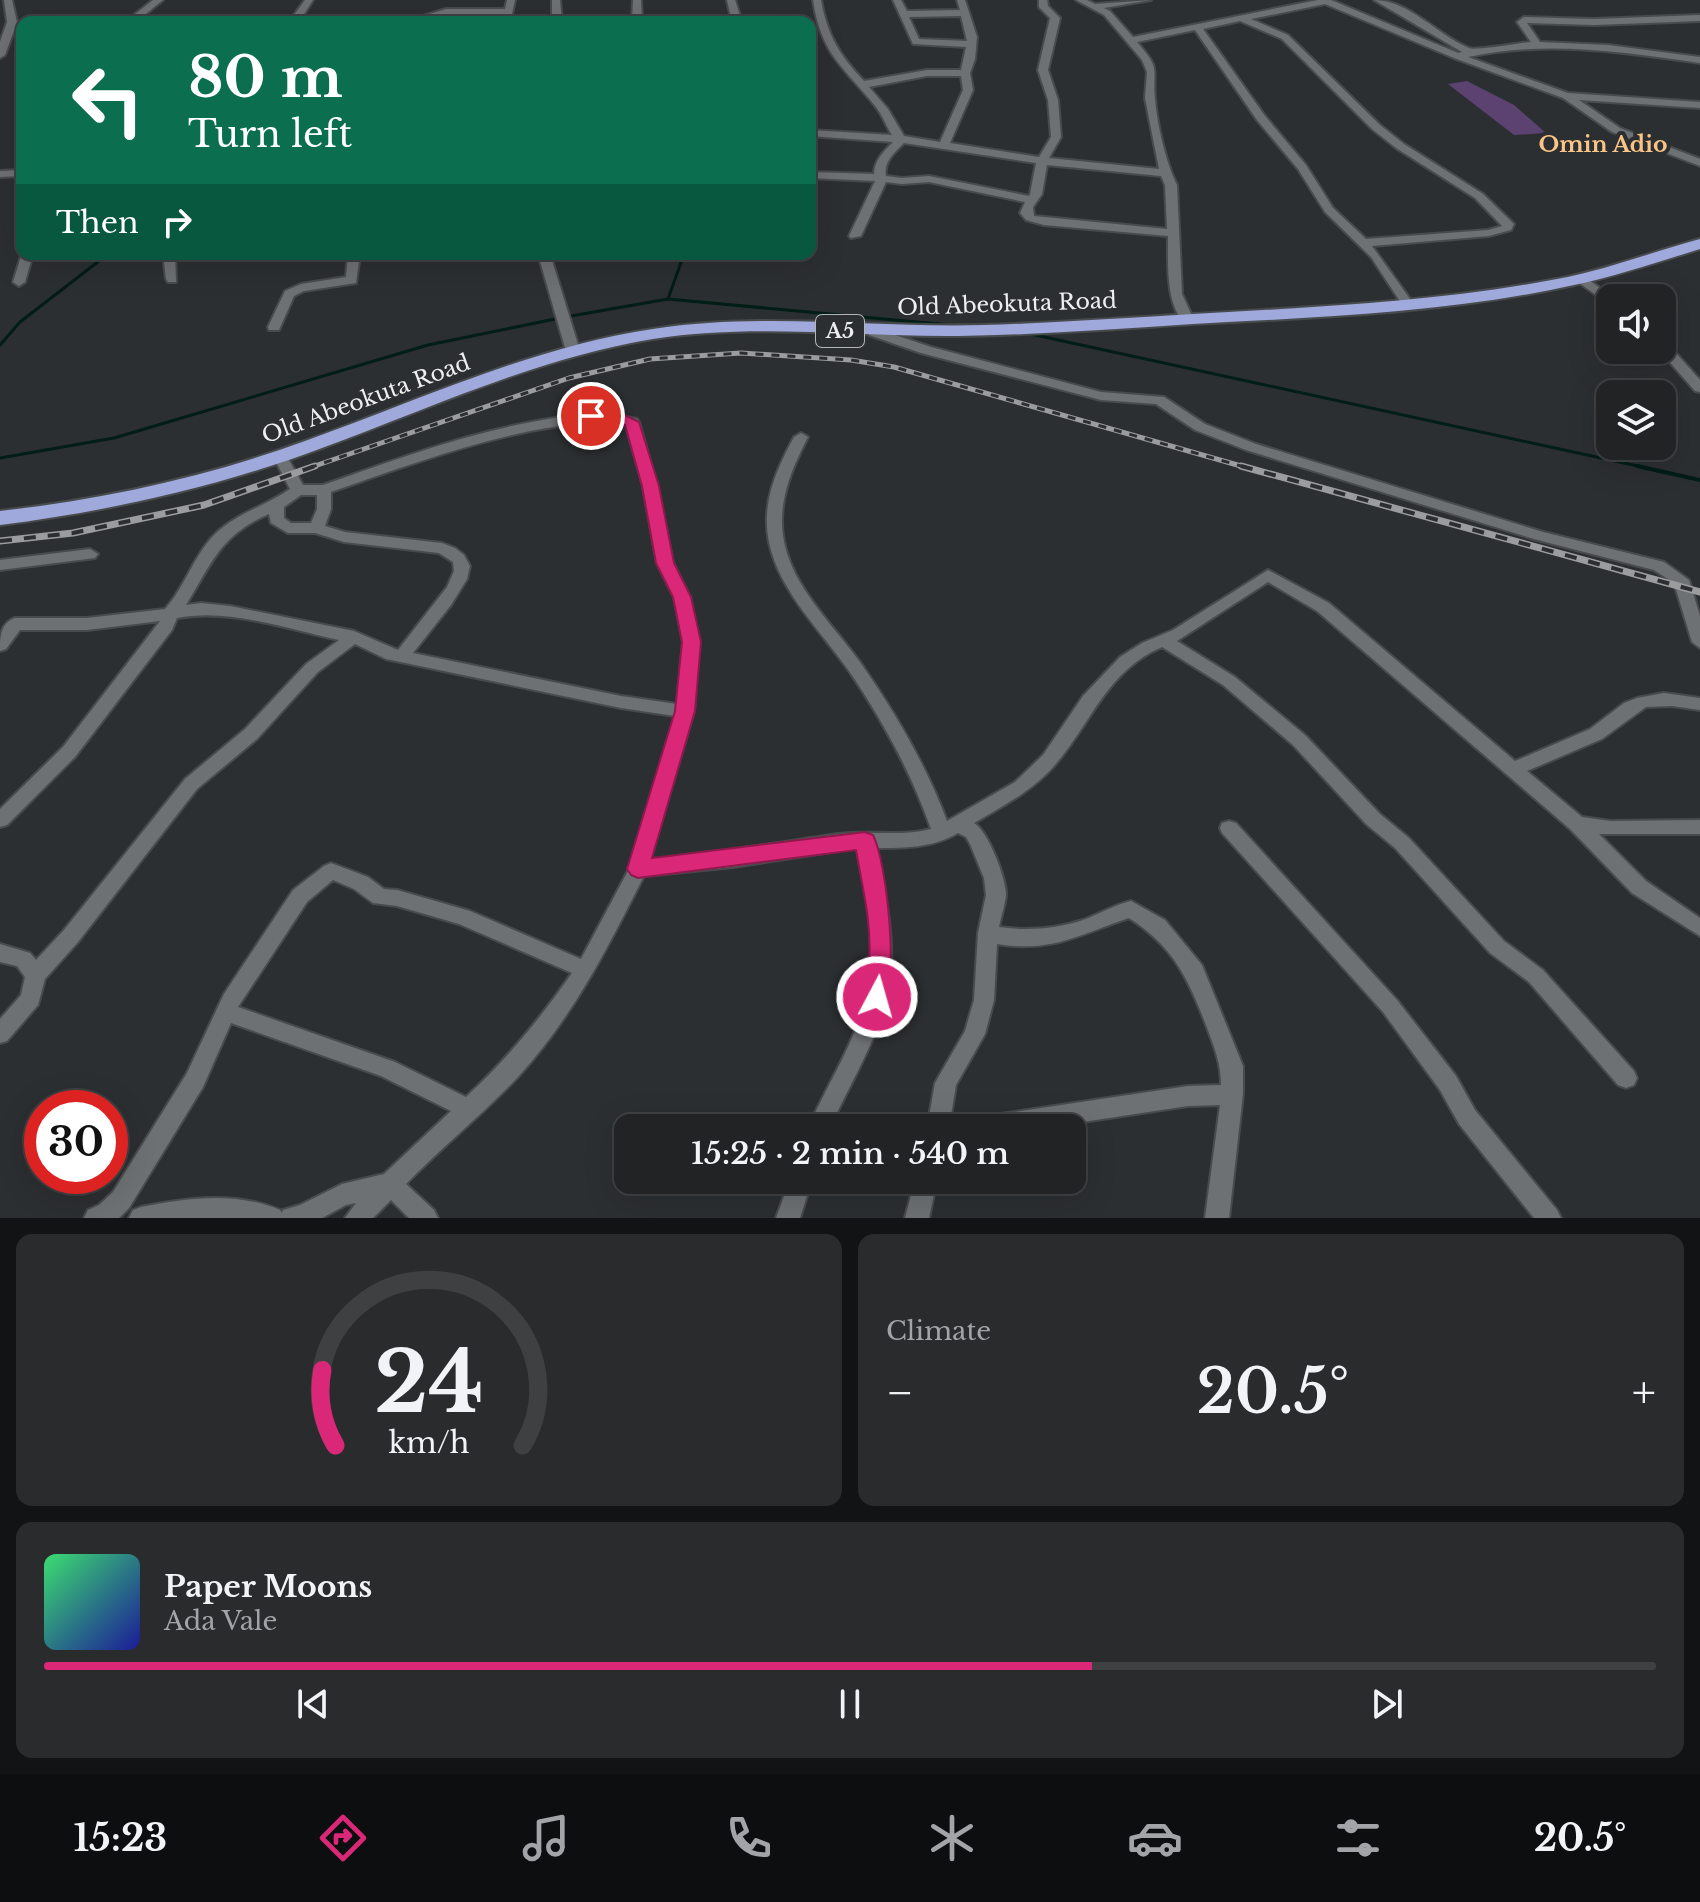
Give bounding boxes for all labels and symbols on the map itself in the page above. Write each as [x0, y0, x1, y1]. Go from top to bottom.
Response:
district label: Omin Adio [1538, 131, 1668, 158]
street label: Old Abeokuta Road [897, 287, 1117, 321]
road number: A5 [816, 315, 864, 347]
street label: Old Abeokuta Road [258, 349, 474, 449]
pin [557, 382, 625, 450]
position arrow [835, 955, 919, 1039]
speed limit sign: 30 [24, 1090, 128, 1194]

